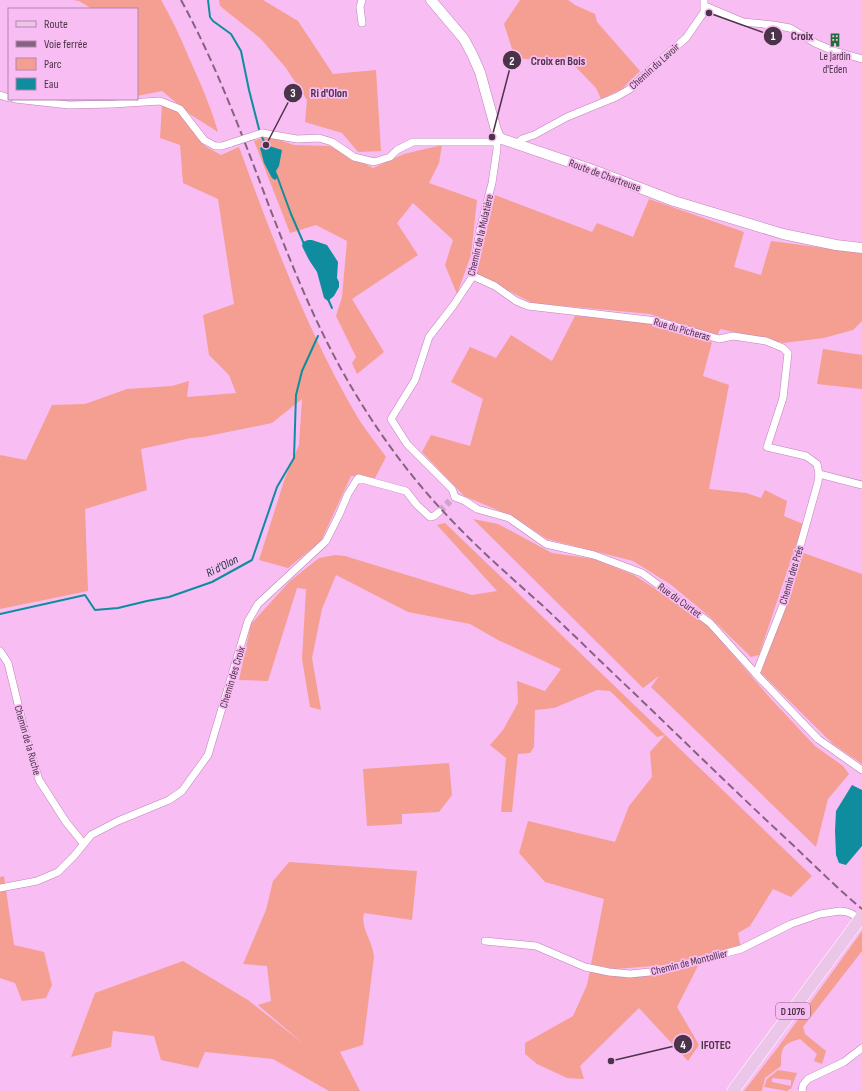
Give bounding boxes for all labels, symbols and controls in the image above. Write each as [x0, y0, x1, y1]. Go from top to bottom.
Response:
legend [8, 8, 138, 100]
text: Route [44, 17, 68, 32]
callout: Croix [763, 24, 821, 48]
text: 1 [771, 29, 776, 44]
text: Croix [791, 29, 813, 44]
building icon: Le Jardin d'Eden [827, 32, 843, 48]
text: Voie ferrée [44, 37, 88, 52]
street label: Chemin du Lavoir [627, 40, 682, 92]
callout: Croix en Bois [502, 48, 593, 72]
place label: Le Jardin d'Eden [820, 50, 851, 76]
text: 2 [509, 54, 515, 69]
text: Croix en Bois [531, 54, 586, 69]
text: Parc [44, 57, 62, 72]
text: Eau [44, 77, 58, 92]
callout: Ri d'Olon [283, 81, 355, 105]
text: 3 [290, 86, 296, 101]
text: Ri d'Olon [311, 86, 347, 101]
street label: Route de Chartreuse [567, 156, 643, 195]
street label: Chemin de la Mulatière [465, 193, 496, 277]
street label: Rue du Picheras [652, 315, 712, 344]
street label: Chemin des Prés [776, 544, 807, 606]
water label: Ri d'Olon [204, 552, 241, 581]
street label: Rue du Curtet [655, 580, 705, 621]
street label: Chemin des Croix [217, 645, 248, 710]
street label: Chemin de la Ruche [11, 704, 44, 777]
street label: Chemin de Montollier [649, 947, 729, 978]
road number: D 1076 [776, 1003, 810, 1019]
callout: IFOTEC [673, 1032, 739, 1056]
text: 4 [680, 1038, 686, 1053]
text: IFOTEC [701, 1038, 731, 1053]

